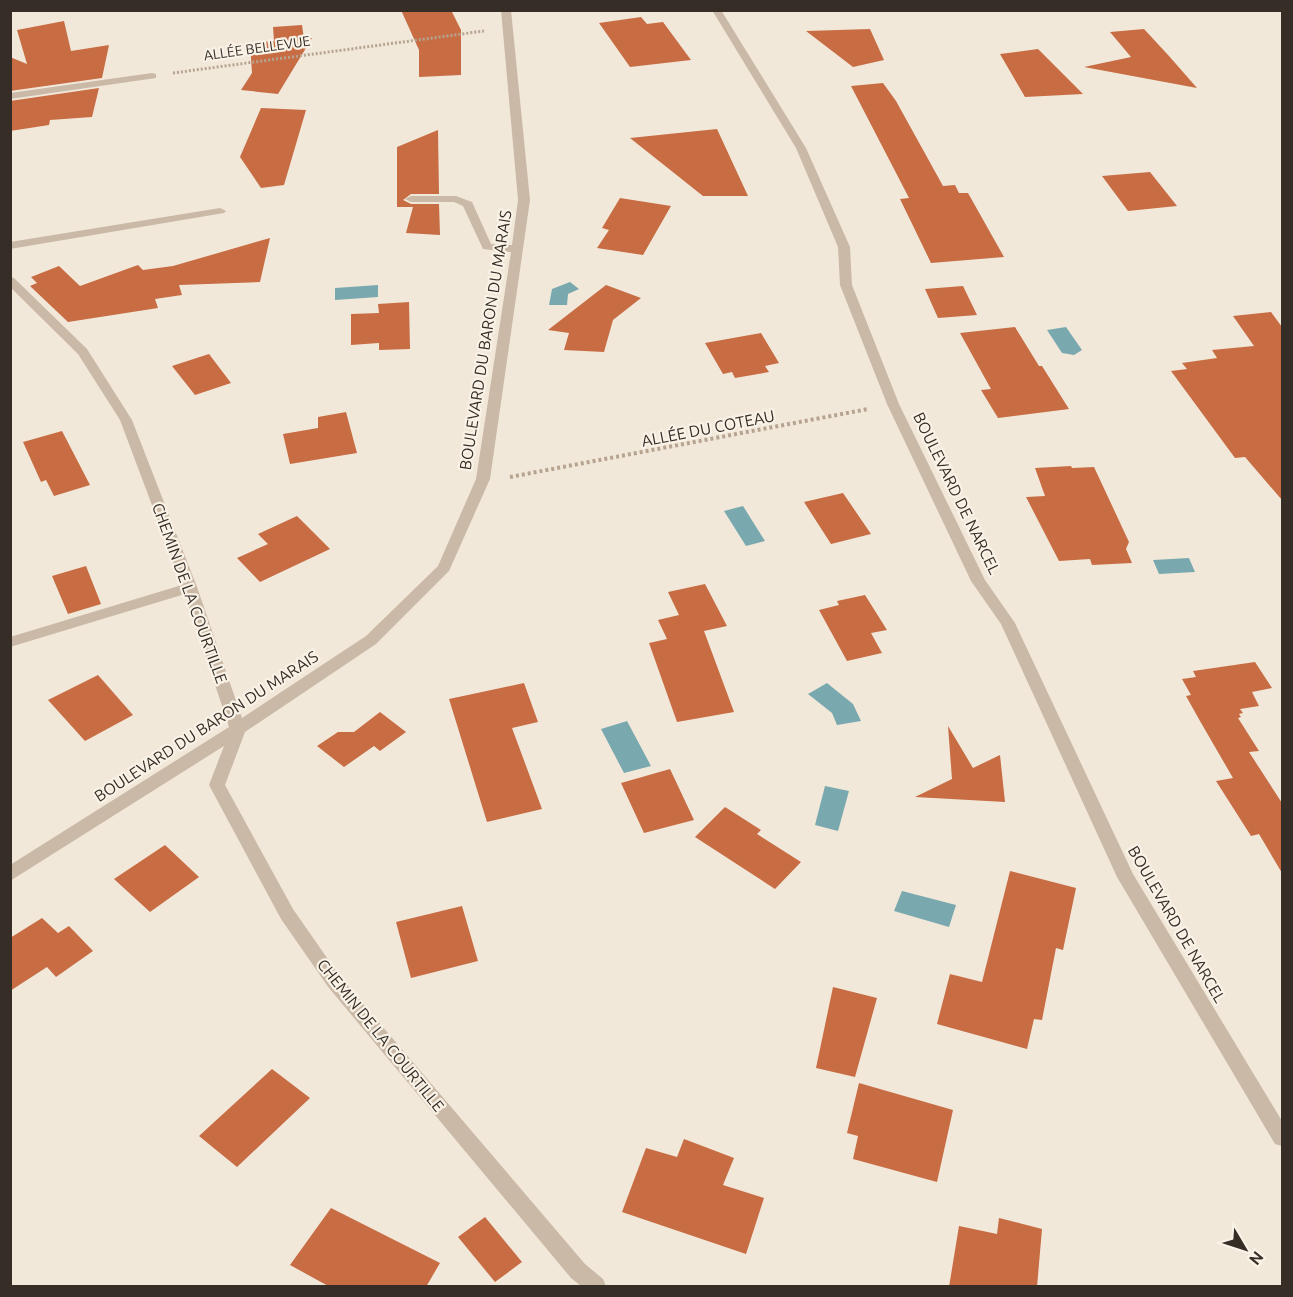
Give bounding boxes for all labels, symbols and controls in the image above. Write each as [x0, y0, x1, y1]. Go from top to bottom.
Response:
street label: ALLÉE BELLEVUE [203, 32, 311, 63]
street label: BOULEVARD DU BARON DU MARAIS [456, 209, 514, 471]
street label: ALLÉE DU COTEAU [639, 404, 776, 450]
street label: BOULEVARD DE NARCEL [910, 409, 1004, 577]
street label: CHEMIN DE LA COURTILLE [149, 500, 231, 686]
street label: BOULEVARD DU BARON DU MARAIS [91, 647, 321, 805]
street label: BOULEVARD DE NARCEL [1125, 842, 1229, 1006]
street label: CHEMIN DE LA COURTILLE [314, 955, 448, 1115]
north arrow [1215, 1219, 1275, 1279]
text: N [1246, 1248, 1267, 1269]

